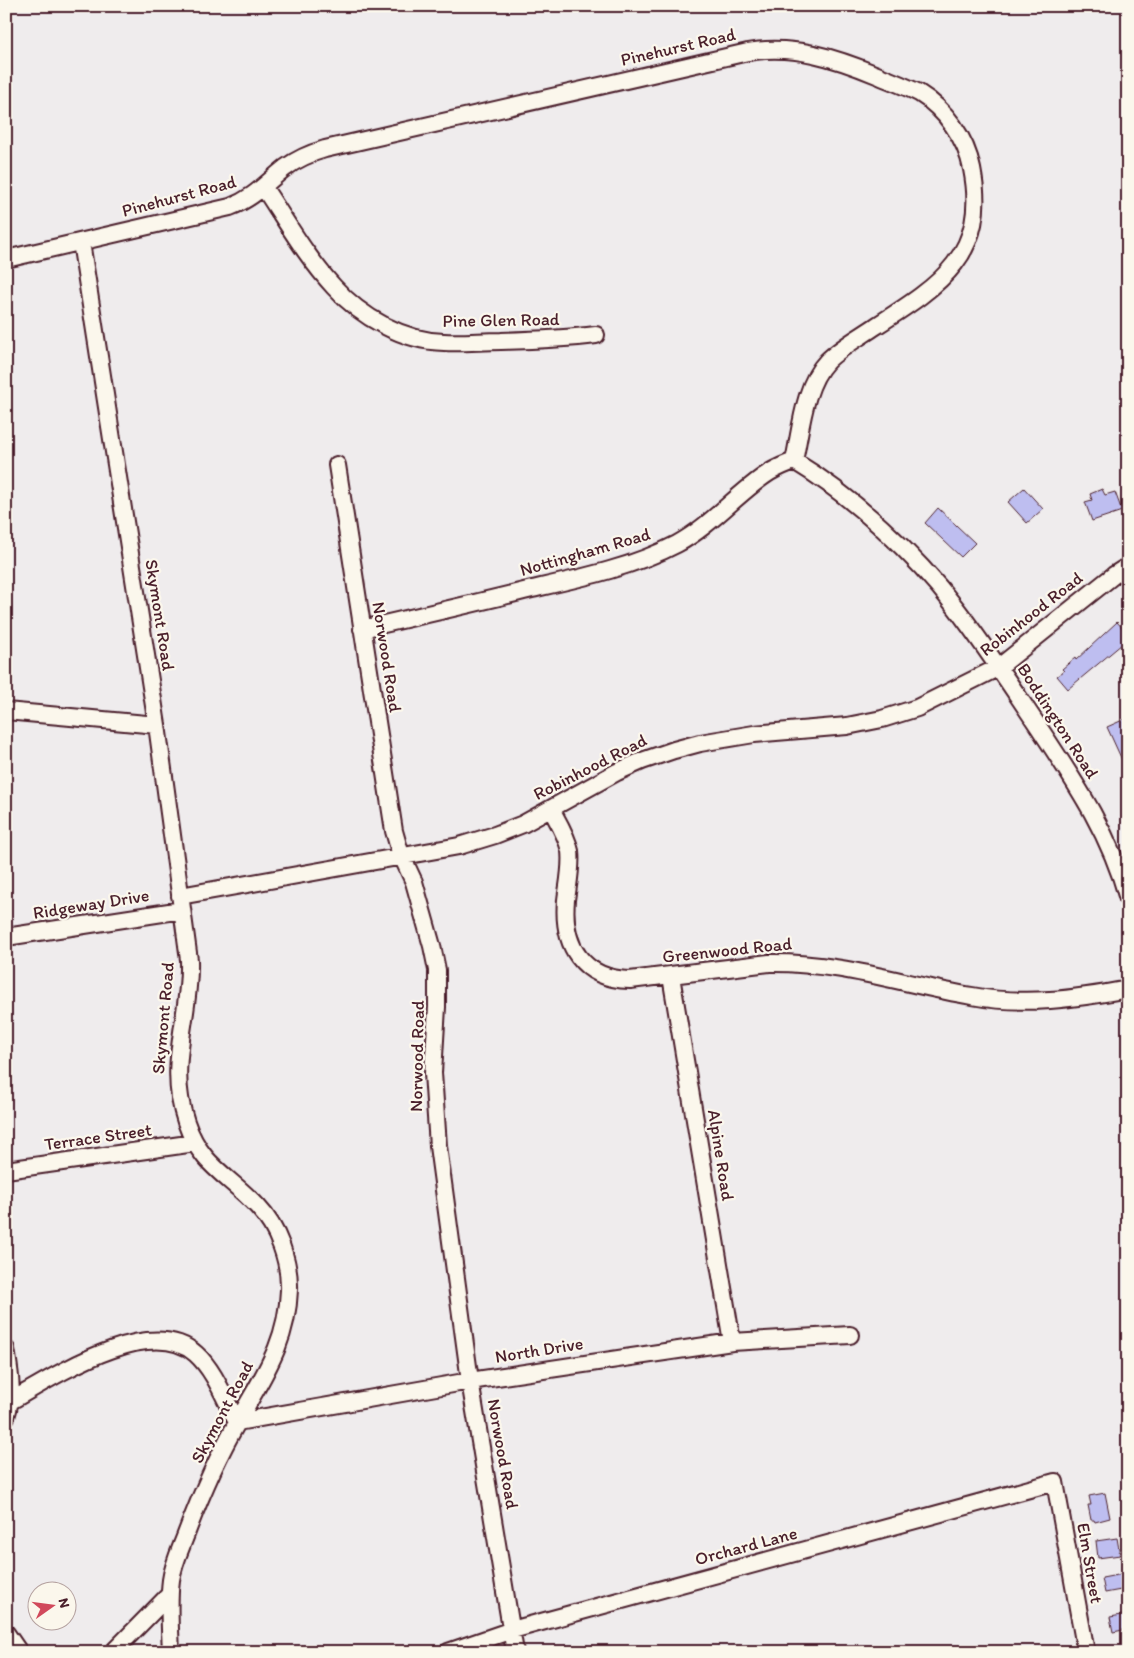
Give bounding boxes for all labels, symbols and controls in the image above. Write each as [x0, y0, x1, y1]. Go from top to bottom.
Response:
street label: Pinehurst Road [618, 23, 738, 71]
street label: Pinehurst Road [119, 170, 239, 222]
street label: Pine Glen Road [442, 308, 560, 332]
street label: Nottingham Road [517, 523, 653, 581]
street label: Skymont Road [140, 558, 180, 672]
street label: Robinhood Road [975, 567, 1087, 661]
street label: Norwood Road [367, 600, 407, 714]
street label: Boddington Road [1012, 659, 1104, 783]
street label: Robinhood Road [530, 729, 651, 805]
street label: Ridgeway Drive [31, 884, 151, 924]
street label: Greenwood Road [661, 932, 793, 968]
street label: Skymont Road [147, 961, 179, 1075]
street label: Norwood Road [405, 1000, 429, 1112]
street label: Alpine Road [703, 1108, 739, 1202]
street label: Terrace Street [43, 1119, 153, 1155]
street label: North Drive [493, 1332, 585, 1368]
street label: Skymont Road [186, 1357, 258, 1467]
street label: Norwood Road [482, 1397, 524, 1511]
street label: Elm Street [1072, 1521, 1108, 1605]
street label: Orchard Lane [692, 1522, 800, 1570]
north arrow [28, 1580, 78, 1630]
text: N [55, 1596, 74, 1610]

